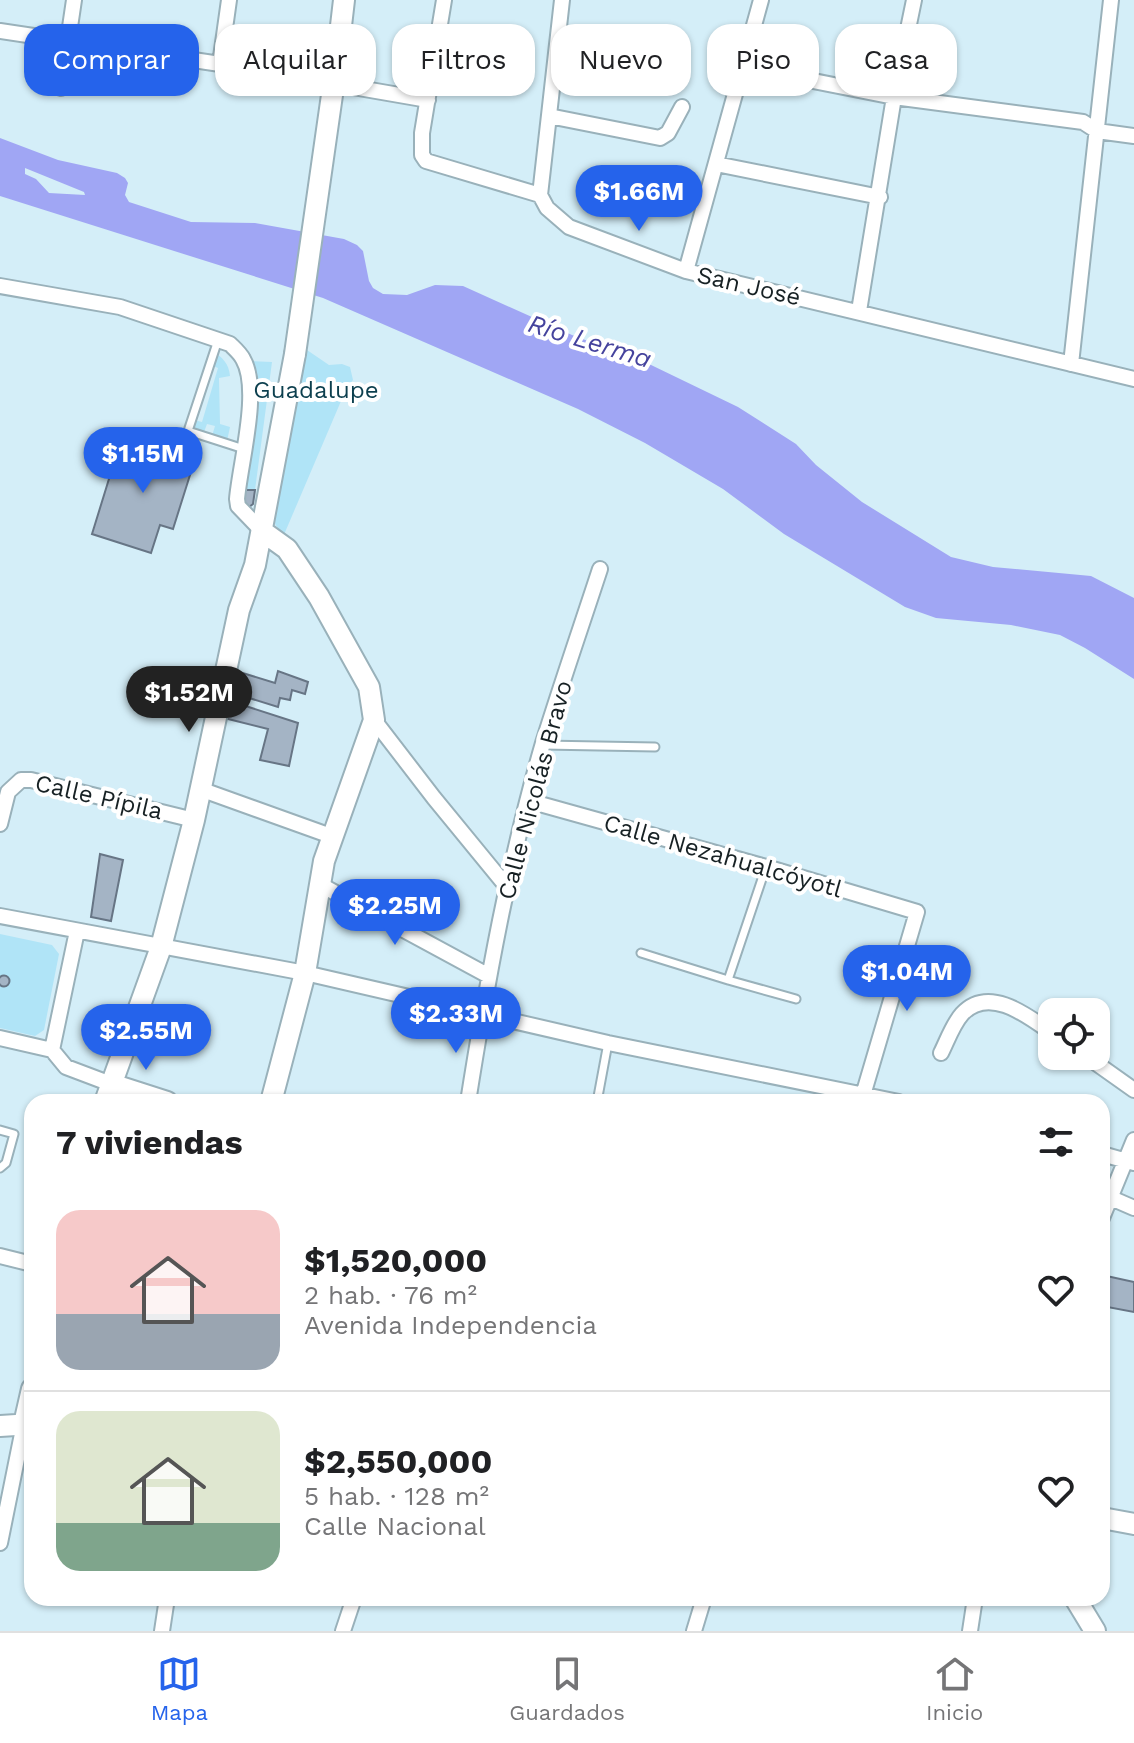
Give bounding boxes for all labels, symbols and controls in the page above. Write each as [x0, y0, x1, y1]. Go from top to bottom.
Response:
chip: Comprar [24, 24, 199, 96]
chip: Alquilar [215, 24, 376, 96]
chip: Filtros [392, 24, 535, 96]
chip: Nuevo [551, 24, 691, 96]
chip: Piso [707, 24, 819, 96]
chip: Casa [835, 24, 957, 96]
pin: $1.66M [574, 165, 704, 233]
text: $1.66M [594, 176, 684, 206]
street label: San José [694, 260, 804, 312]
water label: Río Lerma [525, 308, 655, 374]
park label: Guadalupe [253, 376, 379, 404]
pin: $1.15M [78, 427, 208, 495]
text: $1.15M [102, 438, 184, 468]
pin: $1.52M [124, 666, 254, 734]
text: $1.52M [144, 677, 234, 707]
street label: Calle Nicolás Bravo [492, 677, 578, 903]
street label: Calle Pípila [32, 769, 166, 825]
street label: Calle Nezahualcóyotl [601, 809, 846, 904]
pin: $2.25M [330, 879, 460, 947]
text: $2.25M [348, 890, 442, 920]
pin: $1.04M [842, 945, 972, 1013]
text: $1.04M [861, 956, 953, 986]
pin: $2.33M [391, 987, 521, 1055]
text: $2.33M [409, 998, 503, 1028]
map controls [1038, 998, 1110, 1070]
button: locate [1038, 998, 1110, 1070]
pin: $2.55M [81, 1004, 211, 1072]
text: $2.55M [99, 1015, 193, 1045]
icon: filters [1034, 1120, 1078, 1164]
text: 7 viviendas [56, 1122, 243, 1162]
text: $1,520,000 [304, 1240, 487, 1280]
icon: home [120, 1242, 216, 1338]
icon: heart [1034, 1268, 1078, 1312]
text: 2 hab. · 76 m² [304, 1280, 477, 1310]
text: Avenida Independencia [304, 1310, 597, 1340]
text: $2,550,000 [304, 1441, 492, 1481]
icon: home [120, 1443, 216, 1539]
icon: heart [1034, 1469, 1078, 1513]
text: 5 hab. · 128 m² [304, 1481, 489, 1511]
text: Calle Nacional [304, 1511, 486, 1541]
tab: Mapa [151, 1652, 208, 1725]
tab: Guardados [509, 1652, 625, 1725]
tab: Inicio [926, 1652, 983, 1725]

